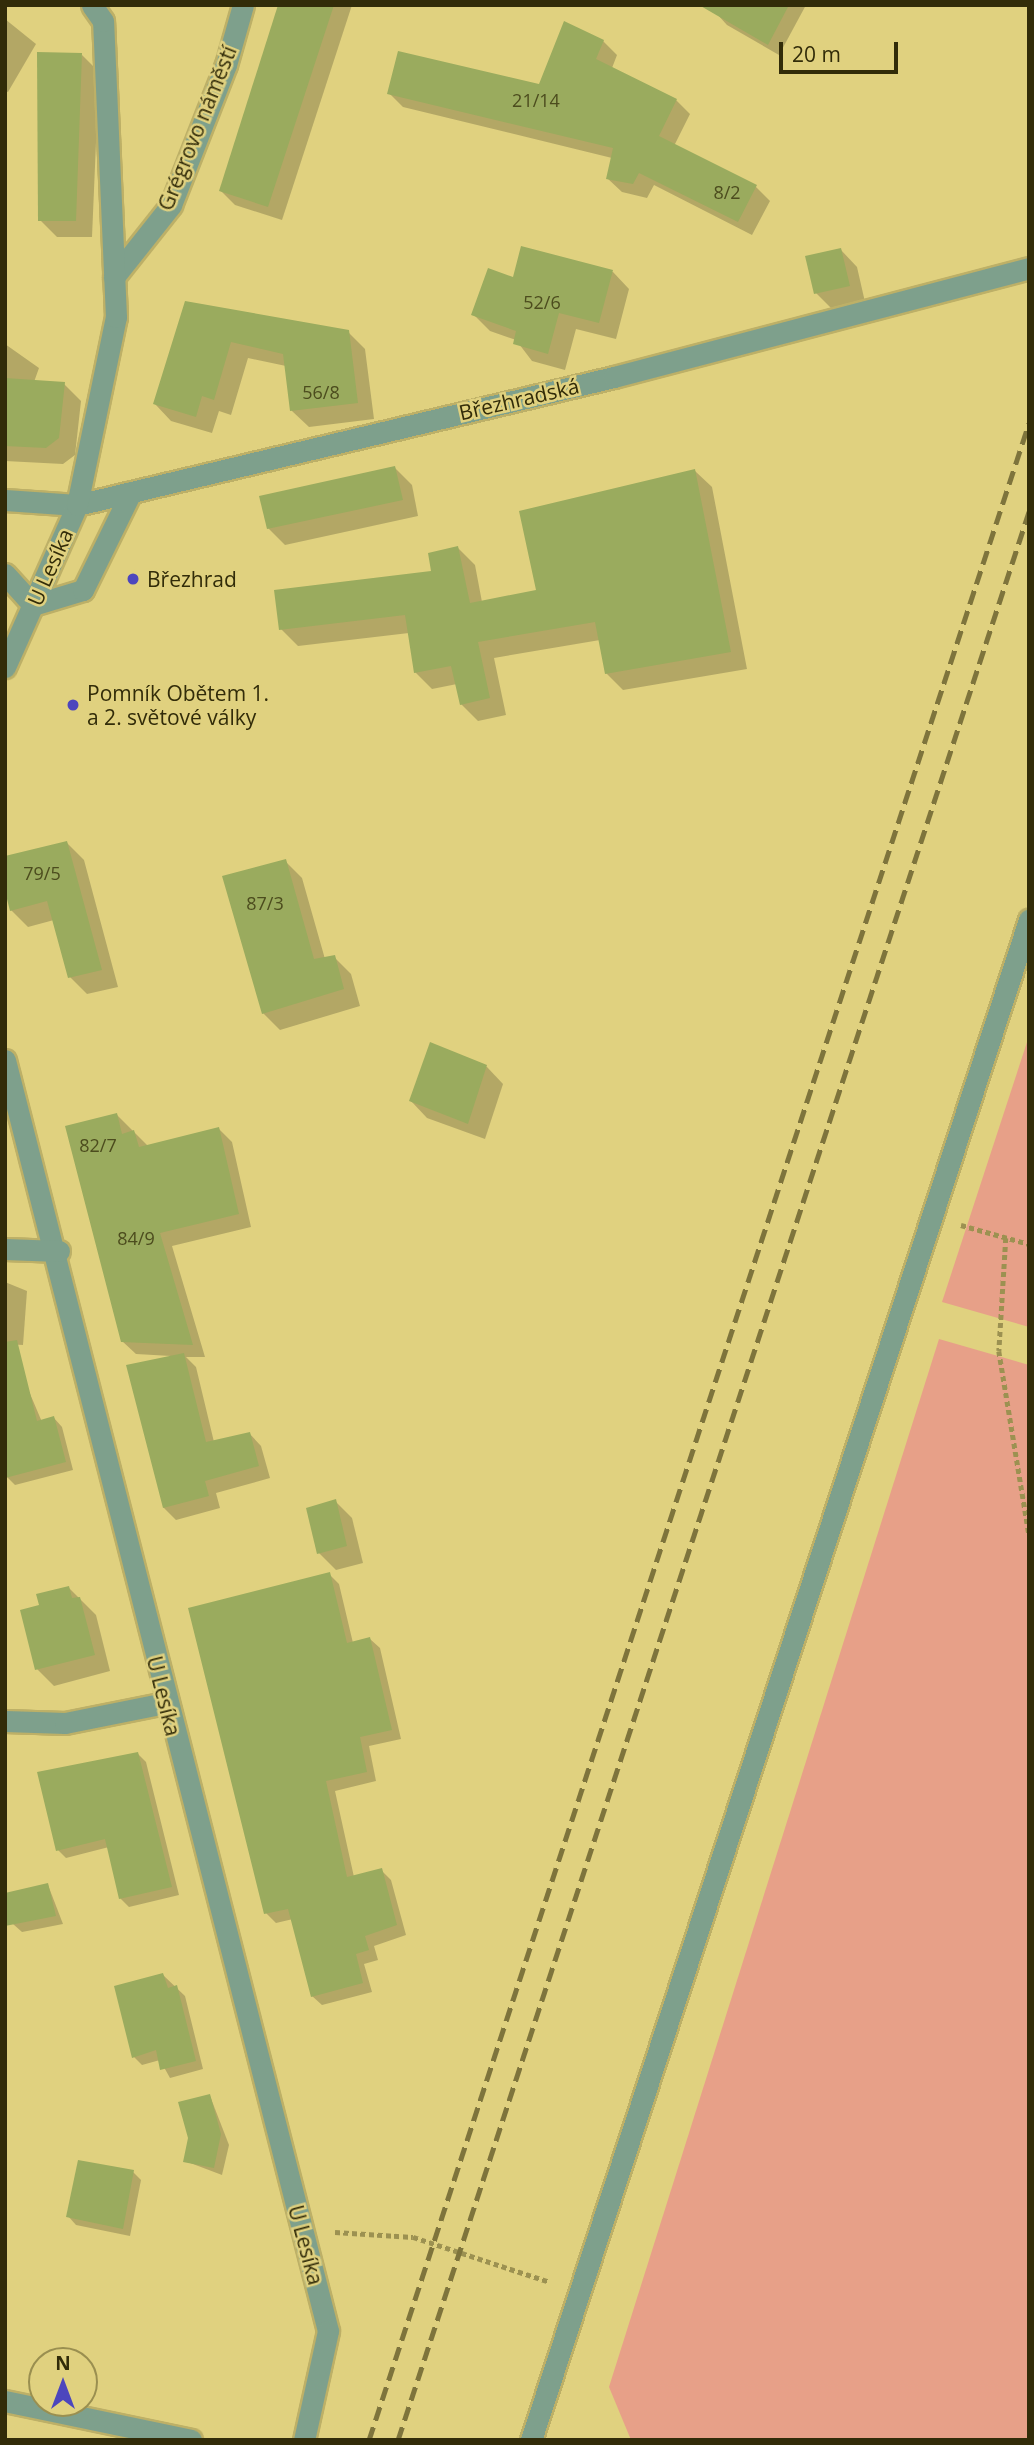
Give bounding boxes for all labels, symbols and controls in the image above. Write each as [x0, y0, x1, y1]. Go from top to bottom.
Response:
scale bar [782, 28, 901, 72]
text: 20 m [792, 40, 841, 68]
street label: Grégrovo náměstí [152, 42, 242, 214]
house number: 21/14 [512, 89, 560, 111]
house number: 8/2 [713, 181, 741, 203]
house number: 52/6 [523, 291, 561, 313]
street label: Březhradská [456, 373, 582, 425]
house number: 56/8 [302, 381, 340, 403]
street label: U Lesíka [22, 525, 78, 609]
place label: Březhrad [147, 566, 237, 592]
marker: Březhrad [125, 571, 141, 587]
place label: Pomník Obětem 1. a 2. světové války [87, 680, 269, 730]
marker: Pomník Obětem 1. a 2. světové války [65, 697, 81, 713]
house number: 79/5 [23, 862, 61, 884]
house number: 87/3 [246, 892, 284, 914]
house number: 82/7 [79, 1134, 117, 1156]
house number: 84/9 [117, 1227, 155, 1249]
street label: U Lesíka [142, 1653, 186, 1739]
street label: U Lesíka [283, 2202, 329, 2288]
north arrow [28, 2347, 98, 2417]
text: N [55, 2350, 71, 2376]

